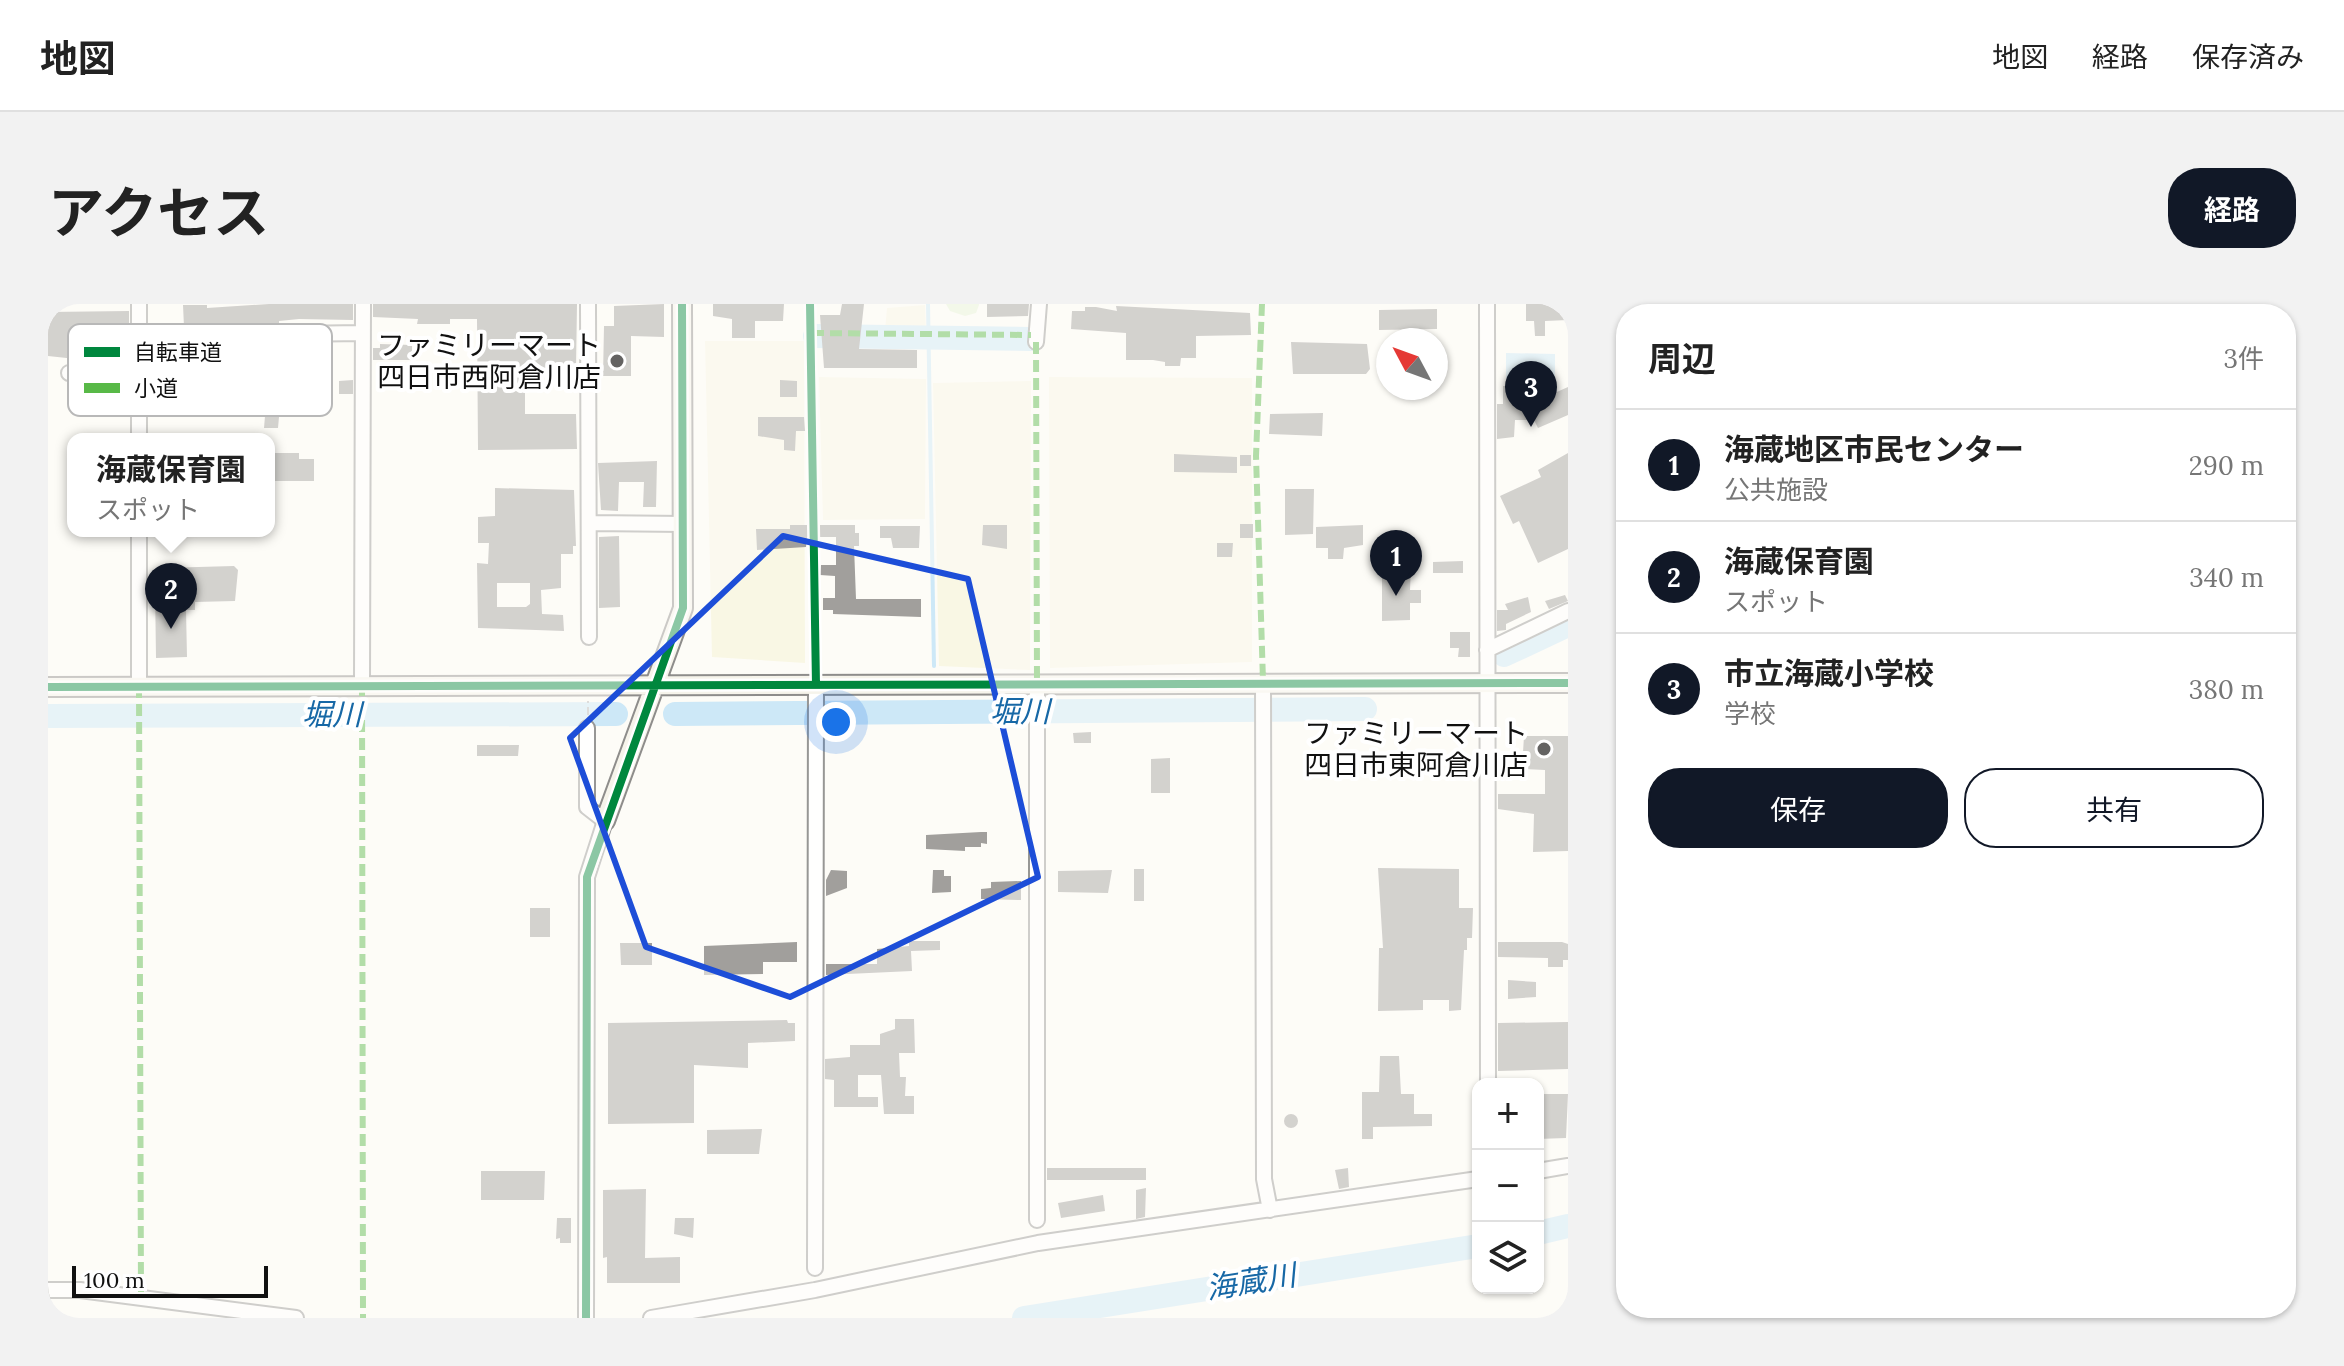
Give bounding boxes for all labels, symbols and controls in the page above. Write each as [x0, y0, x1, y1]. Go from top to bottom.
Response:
text: 地図 [40, 34, 116, 82]
text: 地図 [1992, 39, 2048, 75]
text: 経路 [2092, 39, 2148, 75]
text: 保存済み [2192, 39, 2304, 75]
button: 経路 [2168, 168, 2296, 248]
text: アクセス [48, 177, 269, 248]
legend [68, 324, 332, 416]
place label: ファミリーマート 四日市西阿倉川店 [377, 327, 601, 395]
north arrow [1376, 328, 1448, 400]
text: 周辺 [1648, 337, 1716, 380]
text: 自転車道 [134, 338, 222, 366]
text: 3件 [2224, 342, 2264, 375]
marker: ファミリーマート 四日市西阿倉川店 [608, 352, 626, 370]
pin: 3 [1505, 361, 1557, 427]
text: 小道 [134, 374, 178, 402]
text: 海蔵地区市民センター [1724, 430, 2024, 468]
popup [67, 433, 275, 537]
text: 1 [1669, 449, 1679, 482]
text: 290 m [2189, 449, 2264, 482]
text: 海蔵保育園 [96, 450, 246, 488]
text: 公共施設 [1724, 473, 1828, 506]
text: スポット [96, 493, 200, 526]
pin: 1 [1370, 530, 1422, 596]
text: 海蔵保育園 [1724, 542, 1874, 580]
text: 2 [1667, 561, 1681, 594]
text: 340 m [2189, 561, 2264, 594]
pin: 2 [145, 563, 197, 629]
text: スポット [1724, 585, 1828, 618]
text: 市立海蔵小学校 [1724, 654, 1934, 692]
text: 3 [1667, 673, 1681, 706]
text: 380 m [2189, 673, 2264, 706]
water label: 堀川 [990, 692, 1053, 730]
water label: 堀川 [302, 695, 365, 733]
text: 学校 [1724, 697, 1776, 730]
your location [816, 702, 856, 742]
place label: ファミリーマート 四日市東阿倉川店 [1304, 715, 1528, 783]
marker: ファミリーマート 四日市東阿倉川店 [1535, 740, 1553, 758]
button: 保存 [1648, 768, 1948, 848]
button: 共有 [1964, 768, 2264, 848]
map controls [1472, 1078, 1544, 1294]
button: + [1472, 1078, 1544, 1150]
button: − [1472, 1150, 1544, 1222]
button: layers [1472, 1222, 1544, 1294]
water label: 海蔵川 [1203, 1255, 1301, 1307]
scale bar [72, 1262, 268, 1298]
text: 100 m [84, 1266, 145, 1294]

